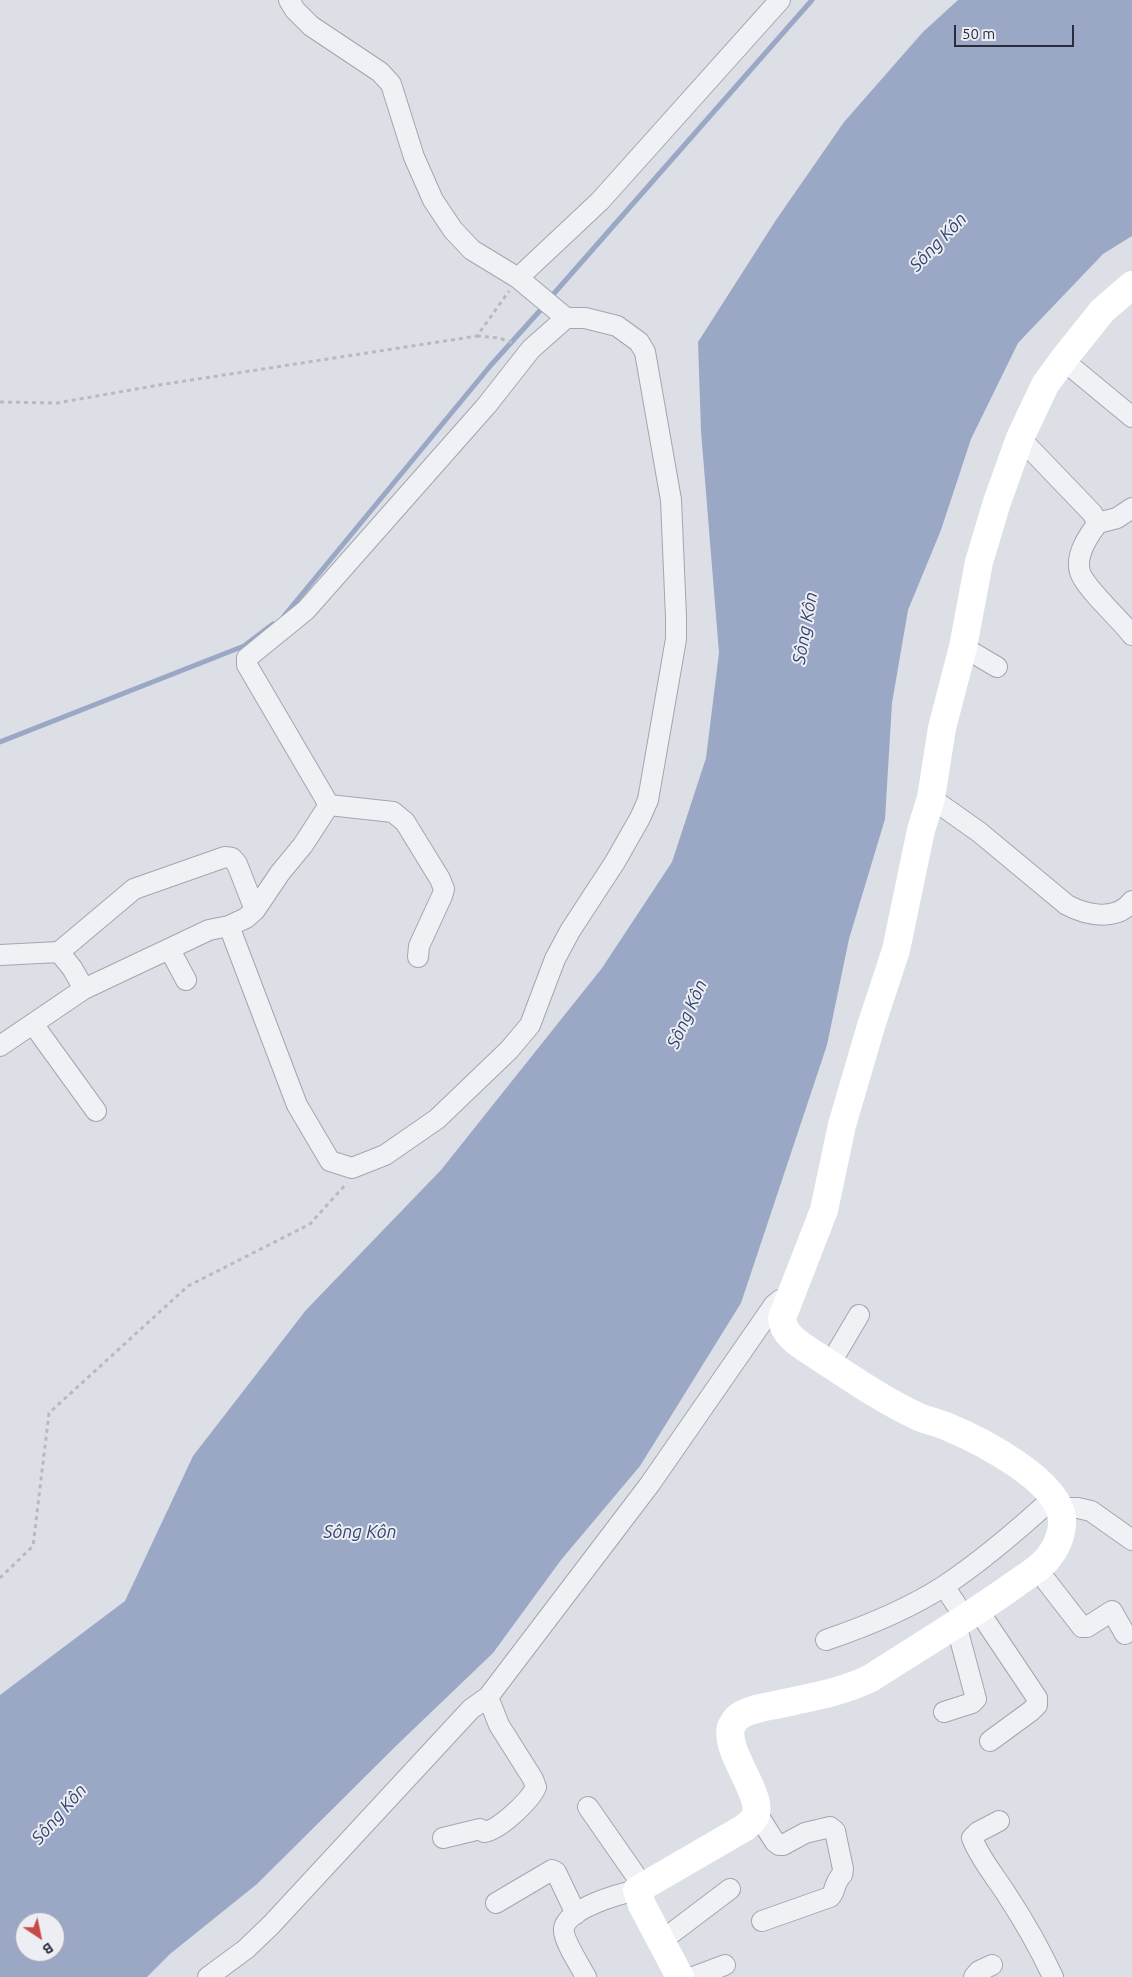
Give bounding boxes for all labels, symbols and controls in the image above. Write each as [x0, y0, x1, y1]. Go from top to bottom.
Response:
scale bar [957, 15, 1077, 47]
text: 50 m [962, 25, 995, 42]
water label: Sông Kôn [905, 208, 971, 276]
water label: Sông Kôn [788, 590, 822, 666]
water label: Sông Kôn [662, 976, 712, 1052]
water label: Sông Kôn [323, 1521, 397, 1543]
water label: Sông Kôn [27, 1779, 91, 1849]
north arrow [15, 1912, 65, 1962]
text: B [40, 1939, 56, 1958]

